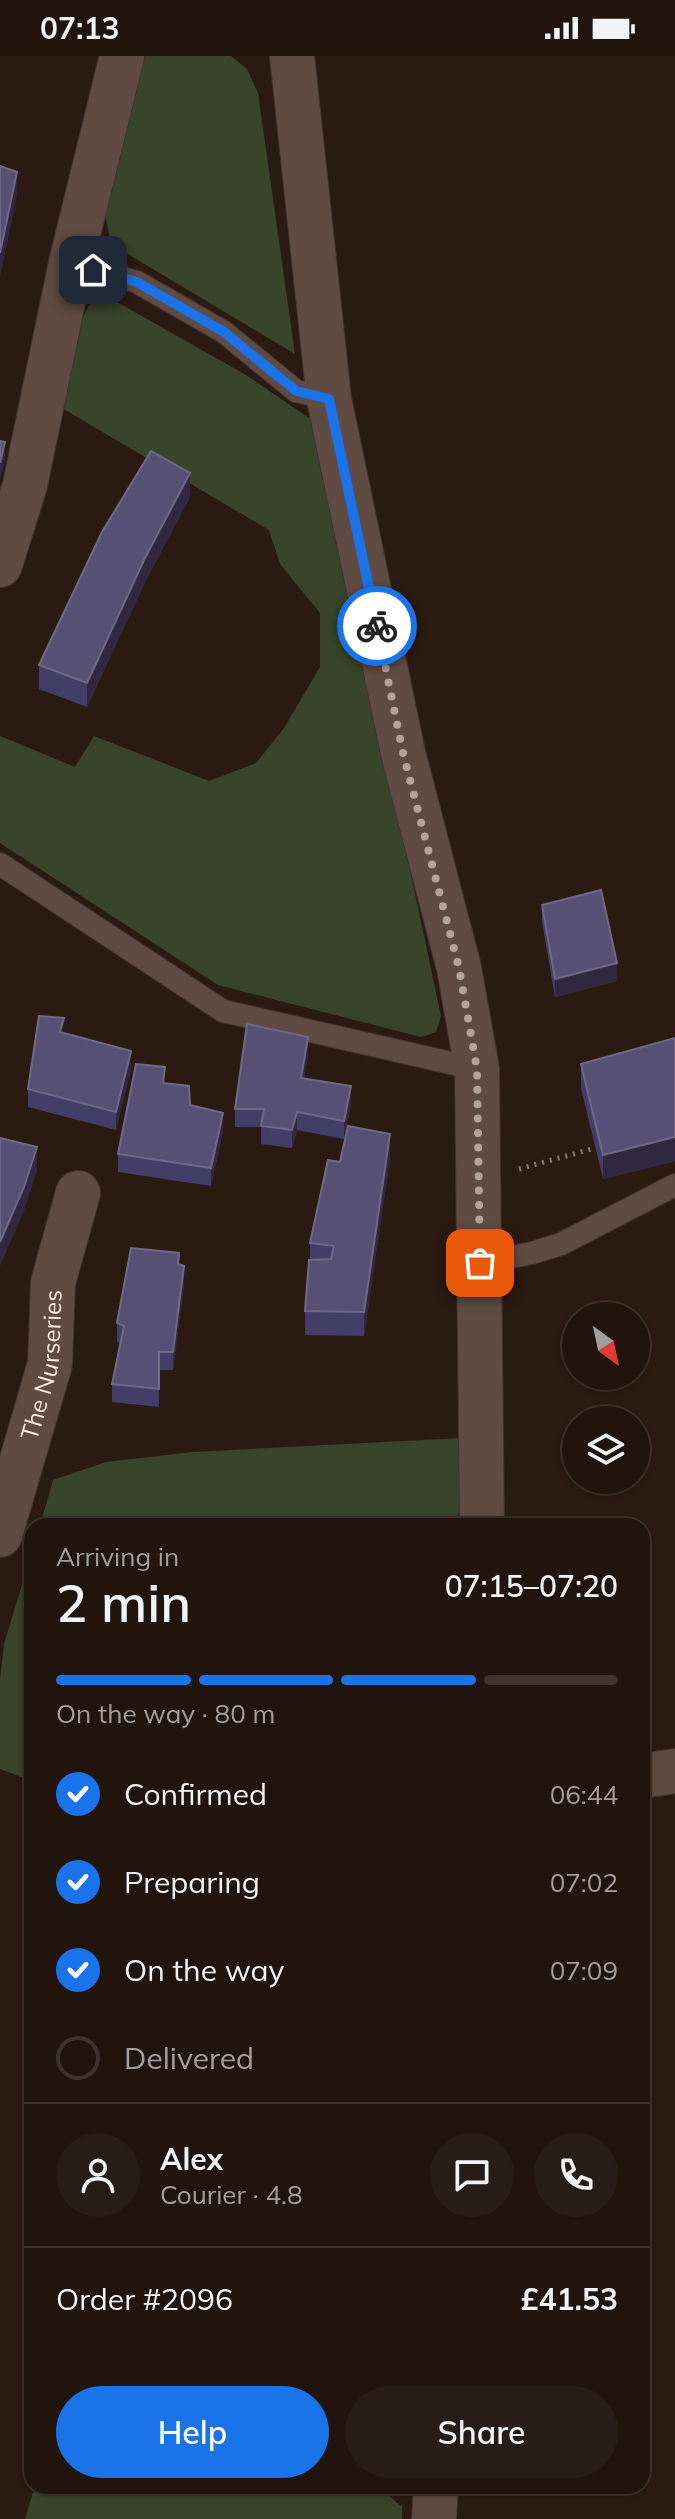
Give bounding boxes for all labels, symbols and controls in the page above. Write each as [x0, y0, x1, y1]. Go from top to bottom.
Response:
text: 07:13 [40, 9, 119, 47]
pin [59, 236, 127, 304]
icon: home [71, 248, 115, 292]
courier [337, 586, 417, 666]
icon: bike [355, 604, 399, 648]
pin [446, 1229, 514, 1297]
icon: bag [458, 1241, 502, 1285]
street label: The Nurseries [14, 1289, 68, 1444]
north arrow [562, 1302, 650, 1390]
map controls [562, 1302, 650, 1494]
button: layers [562, 1406, 650, 1494]
text: Arriving in [56, 1540, 179, 1573]
text: 07:15–07:20 [445, 1567, 618, 1605]
text: 2 min [56, 1570, 191, 1635]
text: On the way · 80 m [56, 1697, 275, 1730]
icon: check [56, 1772, 100, 1816]
text: Confirmed [124, 1775, 267, 1813]
text: 06:44 [550, 1778, 618, 1811]
icon: check [56, 1860, 100, 1904]
text: Preparing [124, 1863, 260, 1901]
text: 07:02 [550, 1866, 618, 1899]
icon: check [56, 1948, 100, 1992]
text: On the way [124, 1951, 284, 1989]
text: 07:09 [550, 1954, 618, 1987]
text: Delivered [124, 2039, 254, 2077]
button: person [56, 2133, 140, 2217]
button: chat [430, 2133, 514, 2217]
button: phone [534, 2133, 618, 2217]
text: Alex [160, 2140, 223, 2178]
text: Courier · 4.8 [160, 2178, 303, 2211]
text: Order #2096 [56, 2280, 233, 2318]
text: £41.53 [521, 2280, 618, 2318]
button: Help [56, 2386, 329, 2478]
button: Share [345, 2386, 618, 2478]

